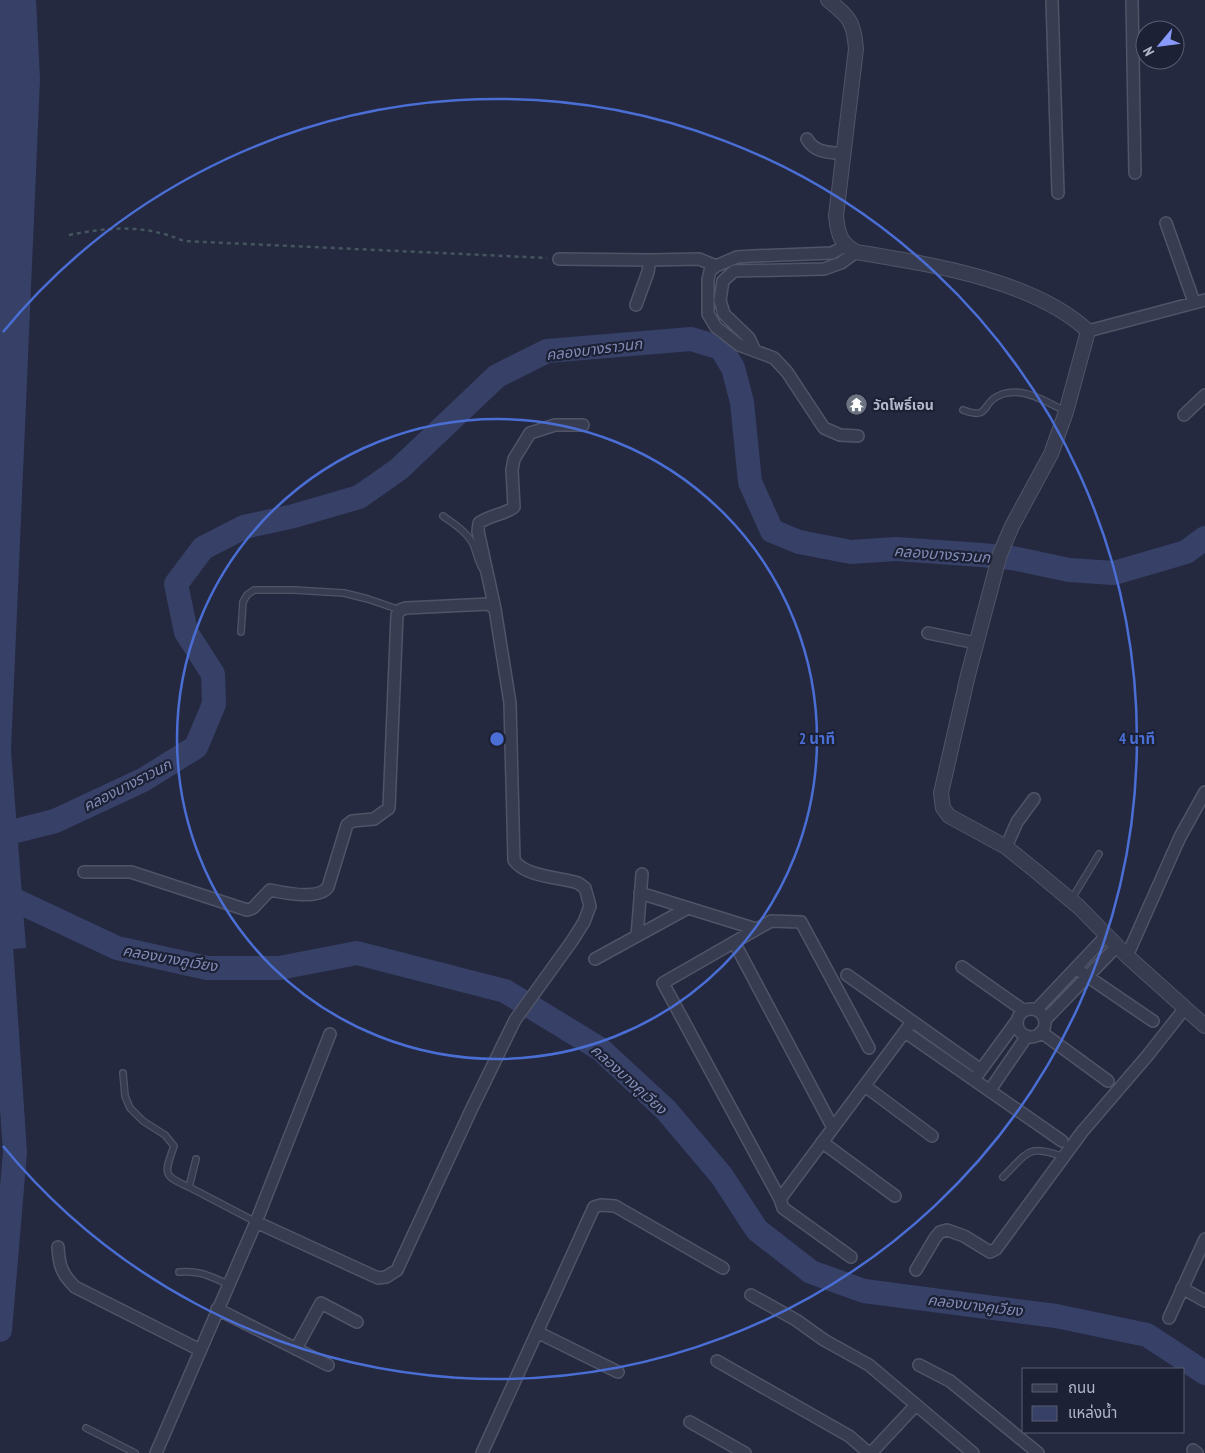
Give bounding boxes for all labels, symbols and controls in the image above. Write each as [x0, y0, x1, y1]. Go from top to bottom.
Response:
north arrow [1135, 20, 1185, 70]
text: N [1139, 44, 1158, 59]
water label: คลองบางราวนก [545, 334, 644, 364]
temple icon: วัดโพธิ์เอน [845, 393, 869, 417]
place label: วัดโพธิ์เอน [873, 396, 934, 414]
water label: คลองบางราวนก [893, 541, 992, 567]
text: 2 นาที [799, 729, 835, 748]
text: 4 นาที [1119, 729, 1155, 748]
centre of rings [488, 730, 506, 748]
water label: คลองบางราวนก [80, 754, 175, 815]
water label: คลองบางคูเวียง [121, 940, 220, 976]
water label: คลองบางคูเวียง [587, 1040, 672, 1119]
water label: คลองบางคูเวียง [926, 1290, 1024, 1320]
legend [1022, 1368, 1185, 1433]
text: ถนน [1068, 1378, 1095, 1397]
text: แหล่งน้ำ [1068, 1402, 1117, 1422]

